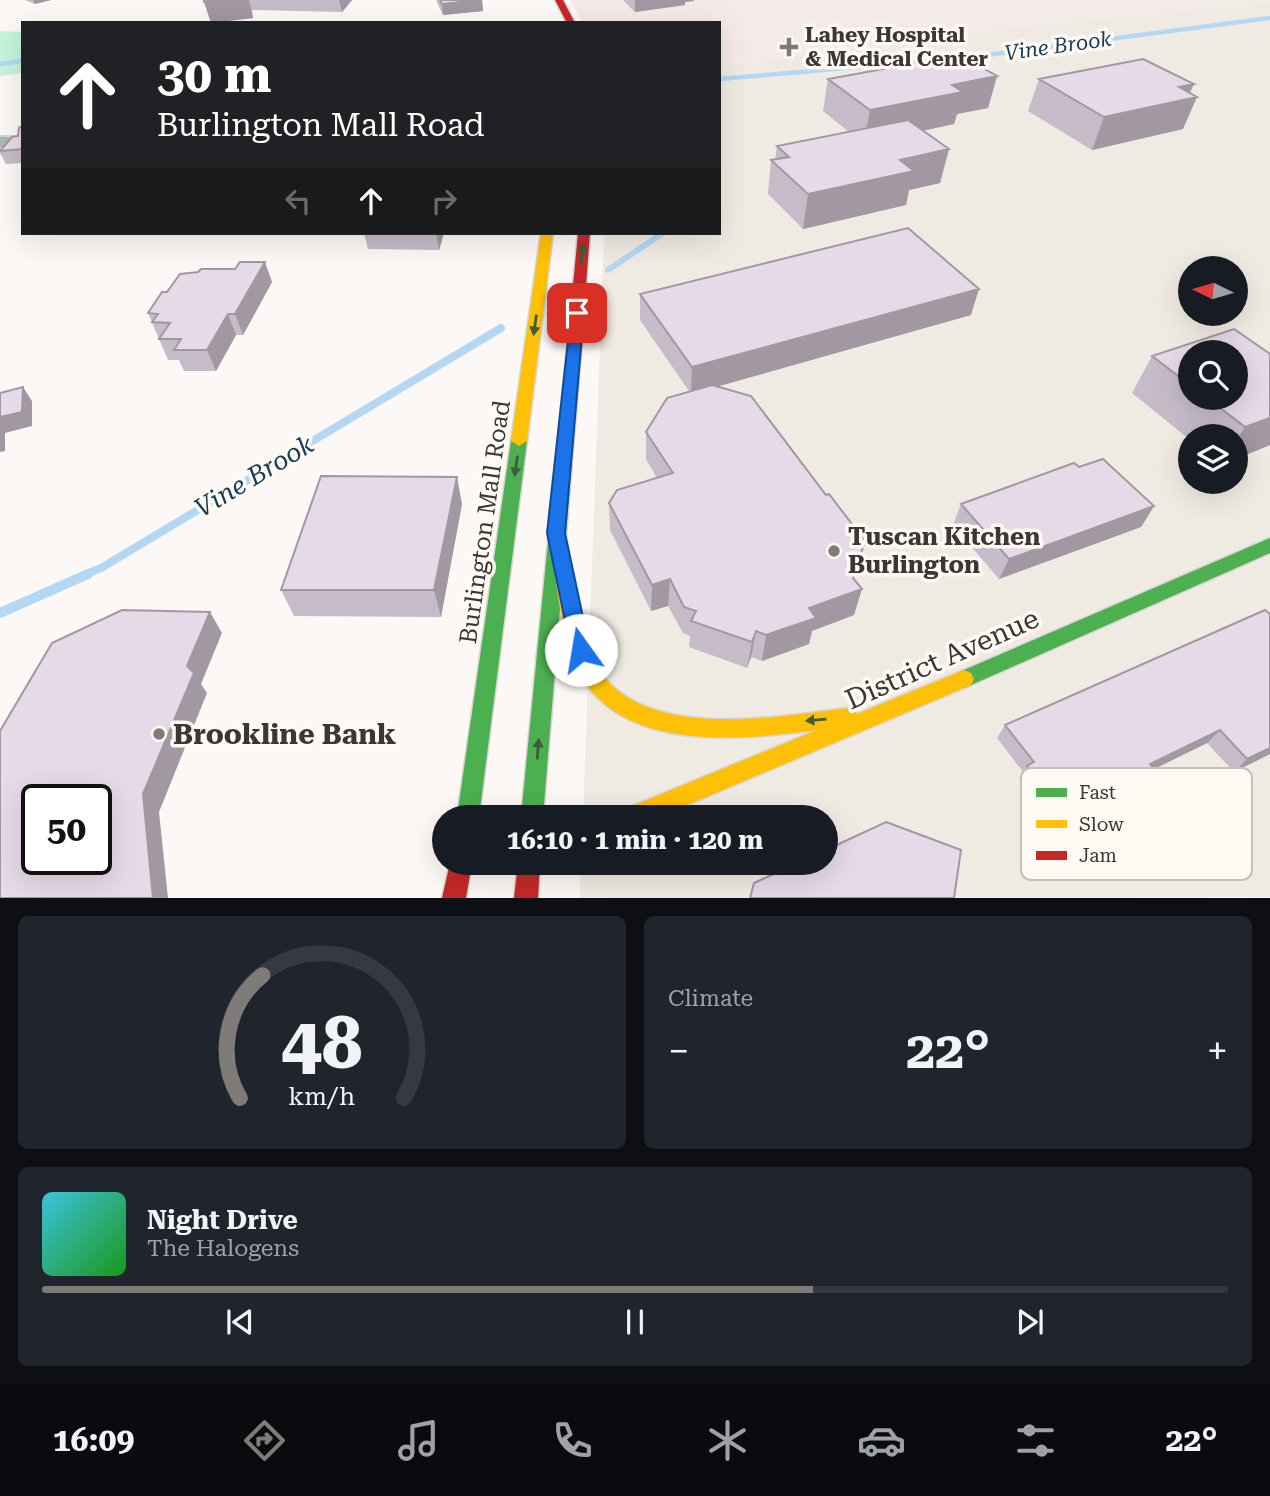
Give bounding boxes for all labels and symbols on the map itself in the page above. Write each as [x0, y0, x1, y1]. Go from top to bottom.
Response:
place label: Lahey Hospital & Medical Center [805, 23, 989, 71]
water label: Vine Brook [1003, 27, 1114, 65]
marker: Lahey Hospital & Medical Center [779, 37, 799, 57]
one-way arrow [577, 243, 588, 265]
north arrow [1178, 256, 1248, 326]
pin [547, 283, 607, 343]
one-way arrow [529, 314, 540, 336]
street label: Burlington Mall Road [454, 398, 516, 646]
water label: Vine Brook [189, 428, 320, 523]
one-way arrow [510, 455, 521, 477]
place label: Tuscan Kitchen Burlington [848, 523, 1040, 579]
marker: Tuscan Kitchen Burlington [826, 543, 842, 559]
street label: District Avenue [840, 602, 1044, 716]
position arrow [544, 613, 618, 687]
one-way arrow [805, 715, 827, 726]
place label: Brookline Bank [173, 718, 396, 751]
marker: Brookline Bank [151, 726, 167, 742]
one-way arrow [533, 738, 544, 760]
legend [1021, 768, 1252, 880]
text: Fast [1079, 781, 1116, 804]
speed limit sign: 50 [21, 784, 112, 875]
text: Slow [1079, 813, 1124, 836]
text: Jam [1079, 844, 1117, 867]

